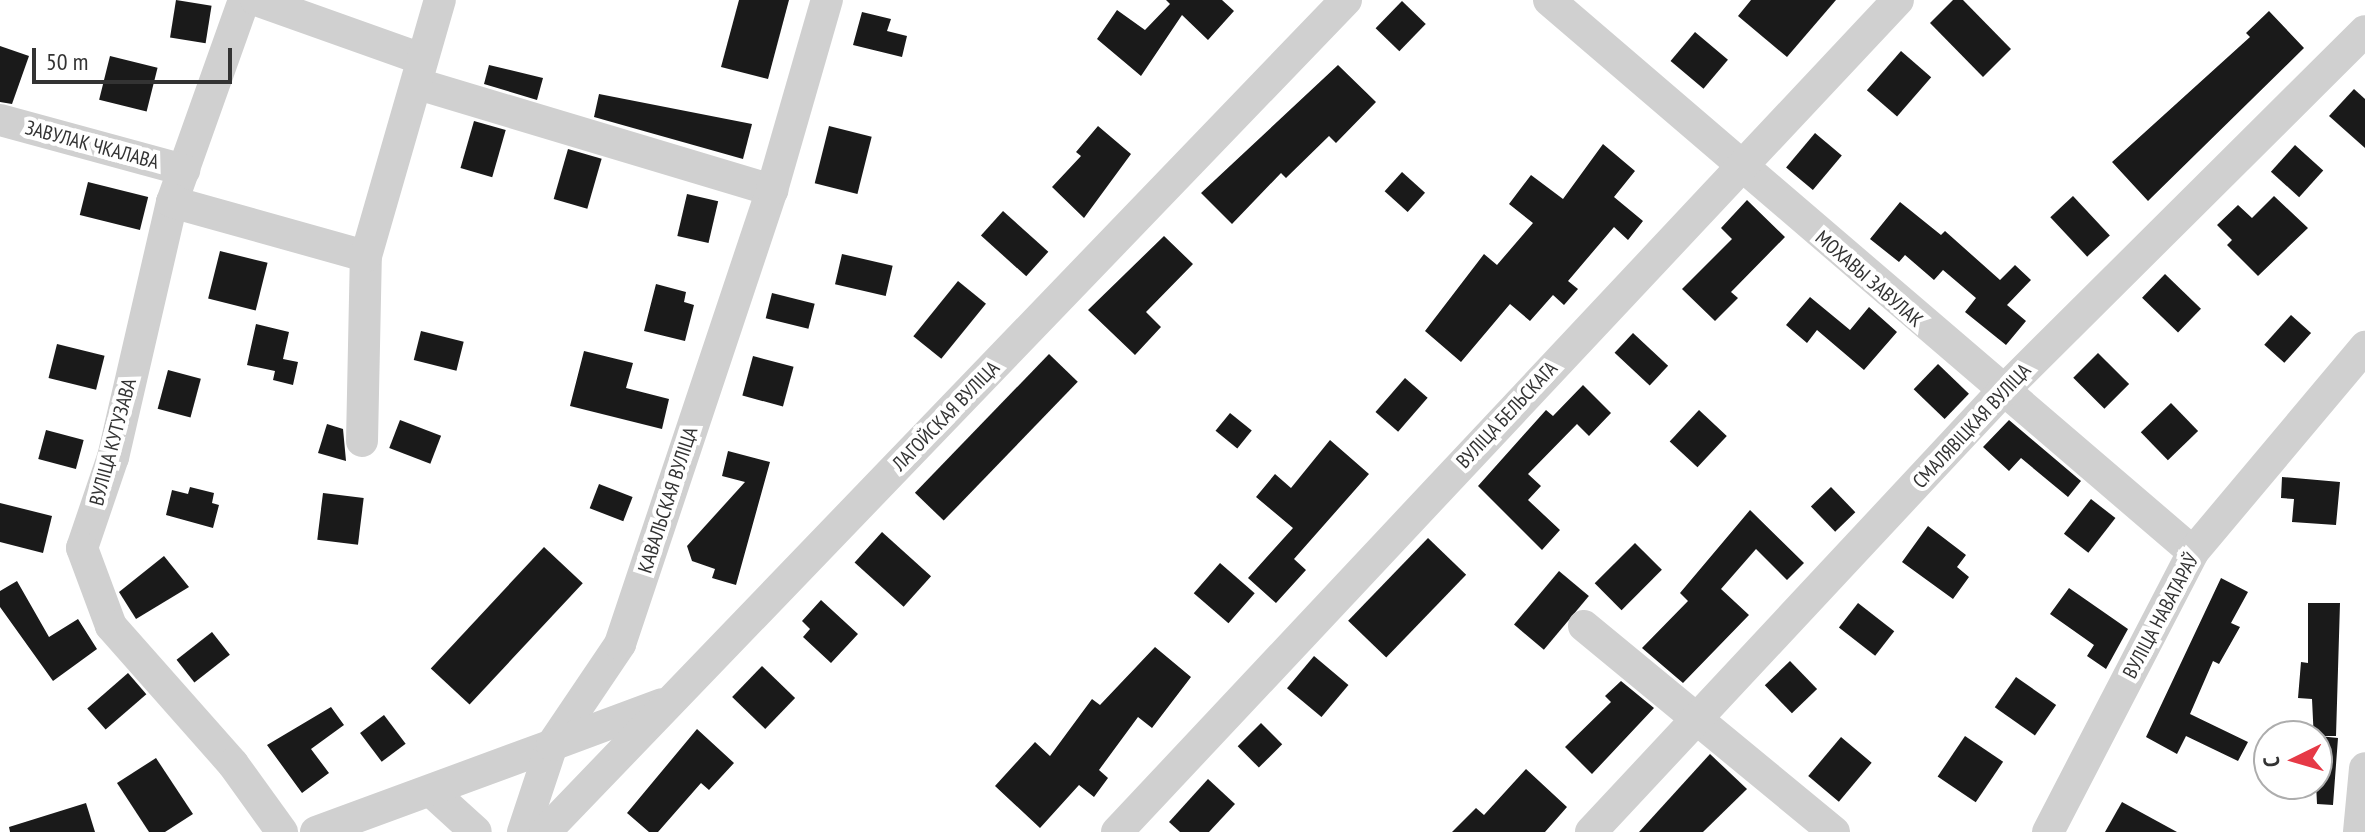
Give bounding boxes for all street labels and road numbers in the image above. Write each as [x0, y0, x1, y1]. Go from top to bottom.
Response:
street label: ЗАВУЛАК ЧКАЛАВА [23, 116, 161, 174]
street label: МОХАВЫ ЗАВУЛАК [1810, 226, 1928, 332]
street label: ЛАГОЙСКАЯ ВУЛІЦА [888, 356, 1004, 476]
street label: ВУЛІЦА БЕЛЬСКАГА [1451, 356, 1563, 474]
street label: СМАЛЯВІЦКАЯ ВУЛІЦА [1908, 359, 2036, 493]
street label: ВУЛІЦА КУТУЗАВА [84, 376, 142, 508]
street label: КАВАЛЬСКАЯ ВУЛІЦА [633, 424, 703, 576]
street label: ВУЛІЦА НАВАТАРАЎ [2118, 549, 2204, 683]

